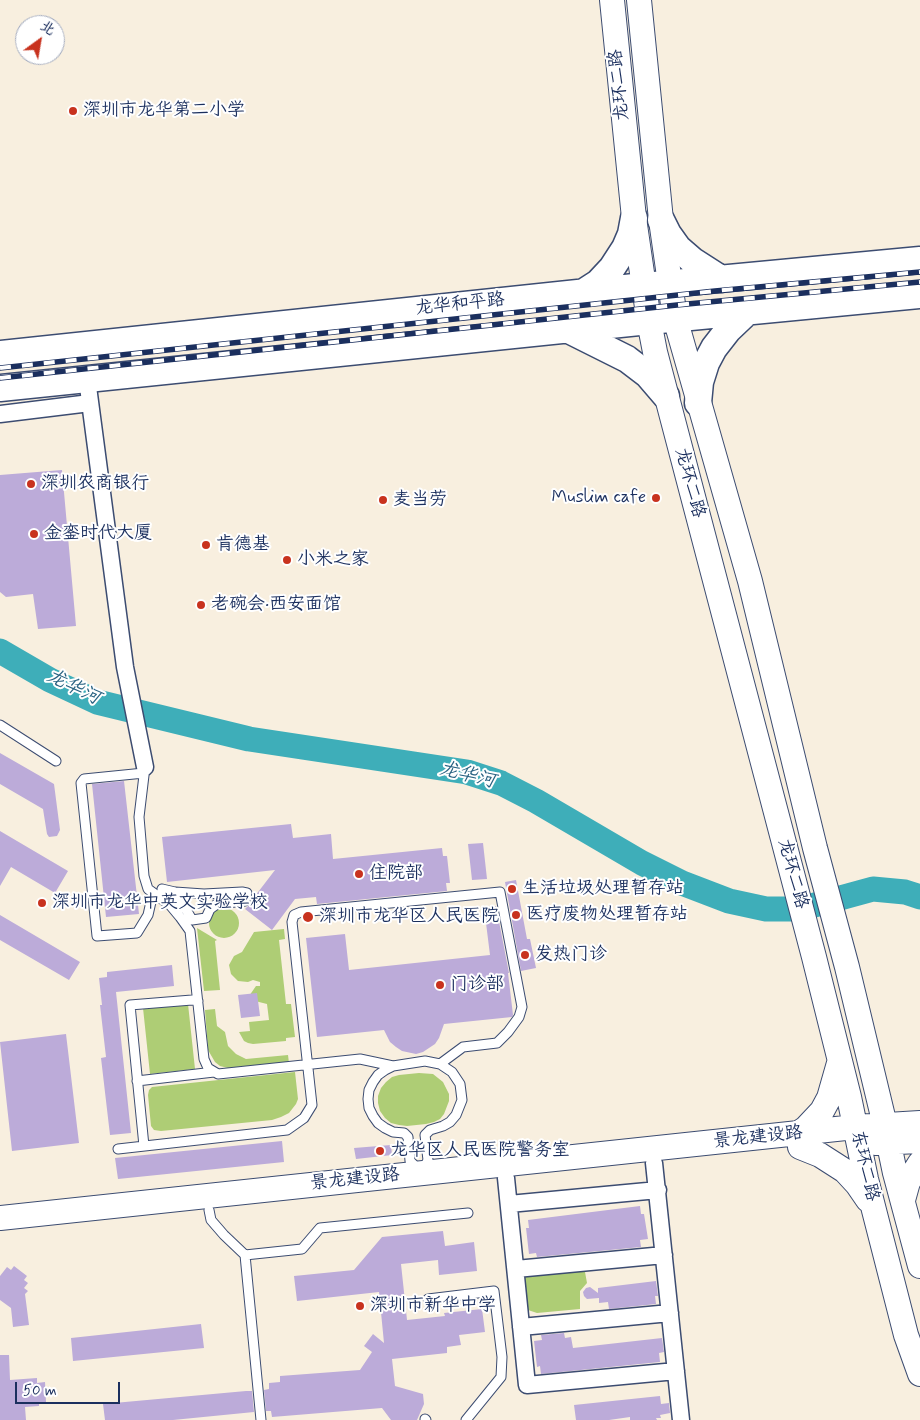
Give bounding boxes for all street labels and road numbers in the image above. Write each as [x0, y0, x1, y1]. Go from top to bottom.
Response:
street label: 龙环二路 [605, 48, 635, 122]
street label: 龙华和平路 [414, 290, 506, 320]
street label: 龙环二路 [669, 445, 709, 521]
street label: 龙环二路 [772, 836, 812, 912]
street label: 景龙建设路 [712, 1123, 804, 1153]
street label: 东环二路 [845, 1128, 883, 1204]
street label: 景龙建设路 [309, 1165, 401, 1195]

